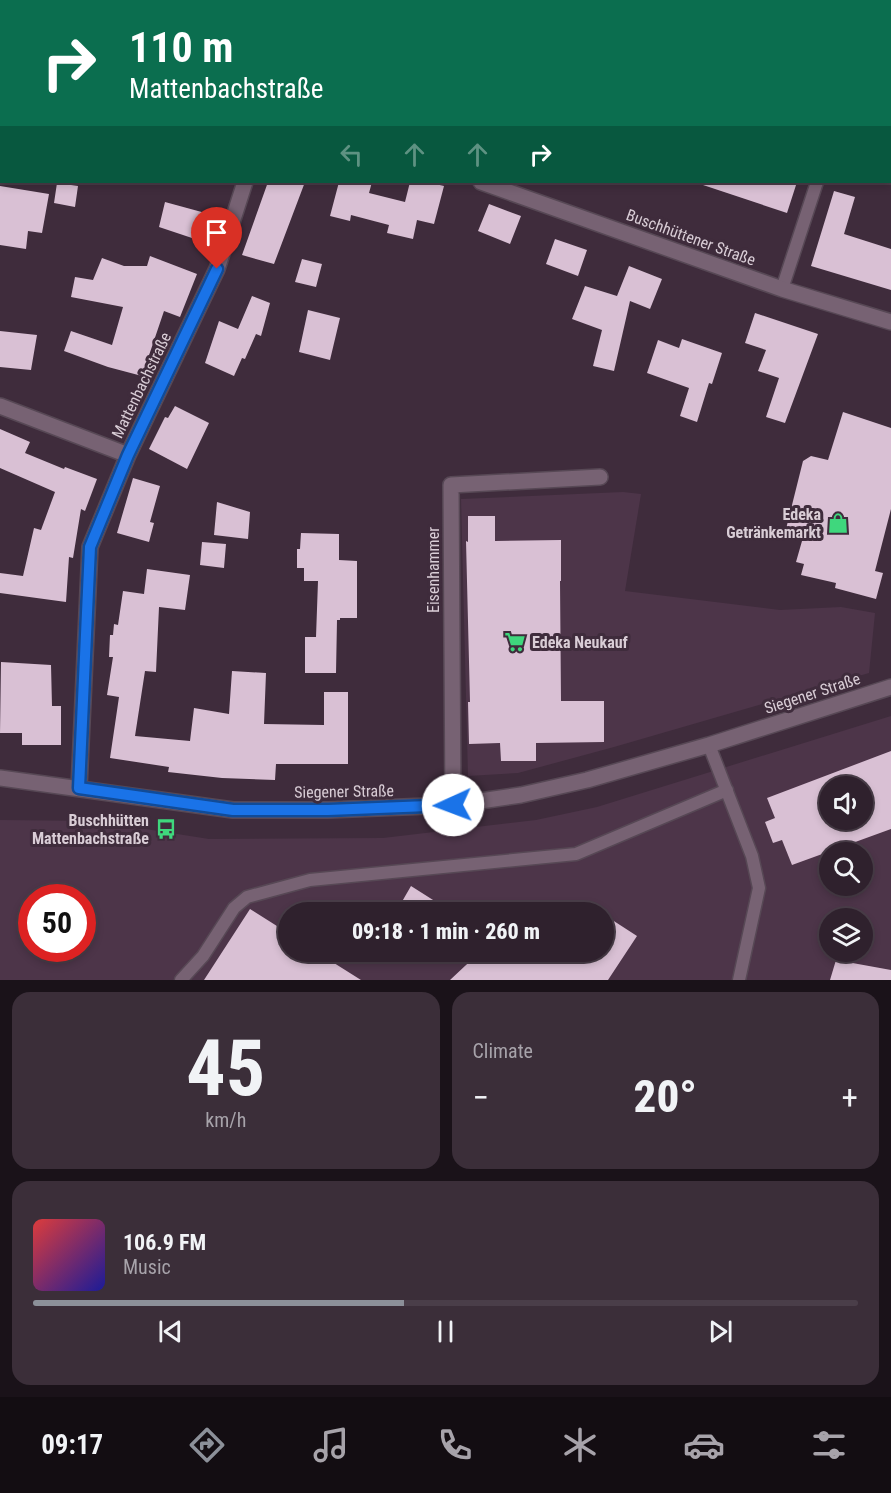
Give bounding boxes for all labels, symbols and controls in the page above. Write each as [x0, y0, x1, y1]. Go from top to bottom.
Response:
text: 110 m [129, 23, 234, 72]
icon: right [30, 24, 108, 102]
text: Mattenbachstraße [129, 73, 323, 105]
icon: left [335, 138, 368, 171]
icon: ahead [398, 138, 431, 171]
icon: ahead [461, 138, 494, 171]
icon: right [524, 138, 557, 171]
street label: Buschhüttener Straße [624, 205, 758, 270]
pin [191, 207, 242, 269]
icon: arrive [200, 216, 233, 249]
street label: Mattenbachstraße [108, 329, 175, 441]
place label: Edeka Getränkemarkt [726, 505, 821, 542]
shop icon: Edeka Getränkemarkt [826, 511, 850, 535]
street label: Eisenhammer [424, 527, 443, 613]
supermarket icon: Edeka Neukauf [503, 630, 527, 654]
place label: Edeka Neukauf [532, 633, 629, 652]
street label: Siegener Straße [762, 669, 863, 718]
position arrow [421, 773, 485, 837]
map controls [819, 776, 873, 962]
button: sound [819, 776, 873, 830]
street label: Siegener Straße [294, 781, 394, 802]
place label: Buschhütten Mattenbachstraße [32, 811, 149, 848]
bus stop icon: Buschhütten Mattenbachstraße [154, 817, 178, 841]
button: search [819, 842, 873, 896]
speed limit sign: 50 [18, 884, 96, 962]
button: layers [819, 908, 873, 962]
text: 09:18 · 1 min · 260 m [352, 919, 540, 944]
text: 45 [186, 1023, 265, 1114]
text: Climate [473, 1039, 533, 1063]
text: 20° [634, 1070, 697, 1123]
text: − [473, 1078, 489, 1117]
text: + [842, 1078, 858, 1117]
text: km/h [205, 1108, 246, 1132]
text: 106.9 FM [123, 1230, 206, 1255]
text: Music [123, 1255, 171, 1279]
icon: previous [154, 1315, 187, 1348]
icon: pause [429, 1315, 462, 1348]
icon: next [704, 1315, 737, 1348]
icon: directions [186, 1424, 228, 1466]
icon: music [310, 1424, 352, 1466]
icon: phone [434, 1424, 476, 1466]
icon: climate [559, 1424, 601, 1466]
icon: car [683, 1424, 725, 1466]
icon: filters [808, 1424, 850, 1466]
text: 09:17 [41, 1429, 103, 1461]

